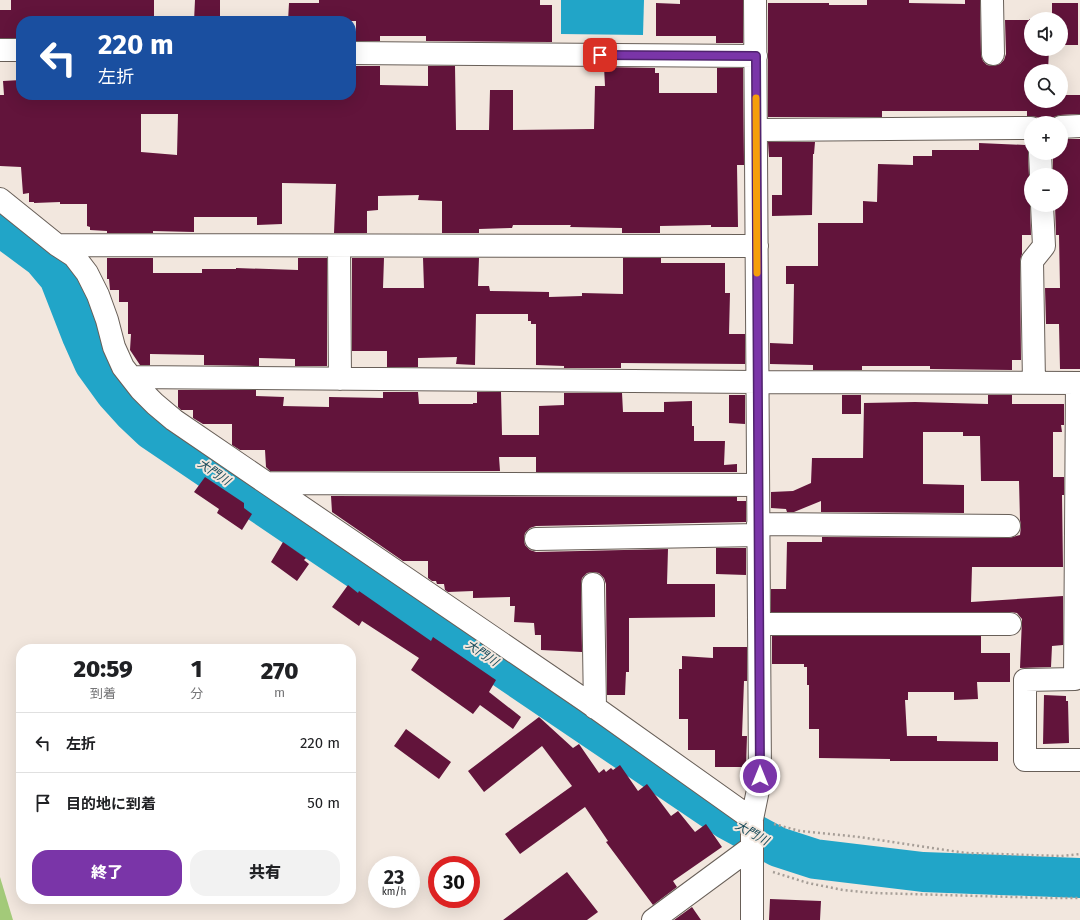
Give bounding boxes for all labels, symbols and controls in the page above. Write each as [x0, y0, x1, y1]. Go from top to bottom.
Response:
map controls [1024, 12, 1068, 212]
button: sound [1024, 12, 1068, 56]
text: 220 m [98, 28, 174, 61]
icon: left [32, 32, 84, 84]
pin [583, 38, 617, 72]
icon: arrive [589, 44, 611, 66]
button: search [1024, 64, 1068, 108]
text: 左折 [98, 66, 134, 88]
button: + [1024, 116, 1068, 160]
button: − [1024, 168, 1068, 212]
water label: 大門川 [195, 456, 234, 489]
water label: 大門川 [463, 637, 502, 670]
text: 20:59 [74, 655, 133, 683]
text: 1 [191, 655, 202, 683]
text: 270 [261, 657, 298, 685]
text: m [274, 685, 285, 700]
text: 到着 [90, 686, 116, 701]
text: 分 [190, 686, 203, 701]
icon: left [32, 732, 54, 754]
text: 220 m [300, 734, 340, 752]
text: 左折 [66, 735, 96, 753]
position arrow [739, 755, 781, 797]
icon: arrive [32, 792, 54, 814]
text: 50 m [307, 794, 340, 812]
text: 目的地に到着 [66, 795, 156, 813]
water label: 大門川 [733, 818, 773, 849]
button: 終了 [32, 850, 182, 896]
button: 共有 [190, 850, 340, 896]
speed limit sign: 30 [428, 856, 480, 908]
text: 23 [384, 865, 404, 889]
text: km/h [382, 886, 406, 898]

